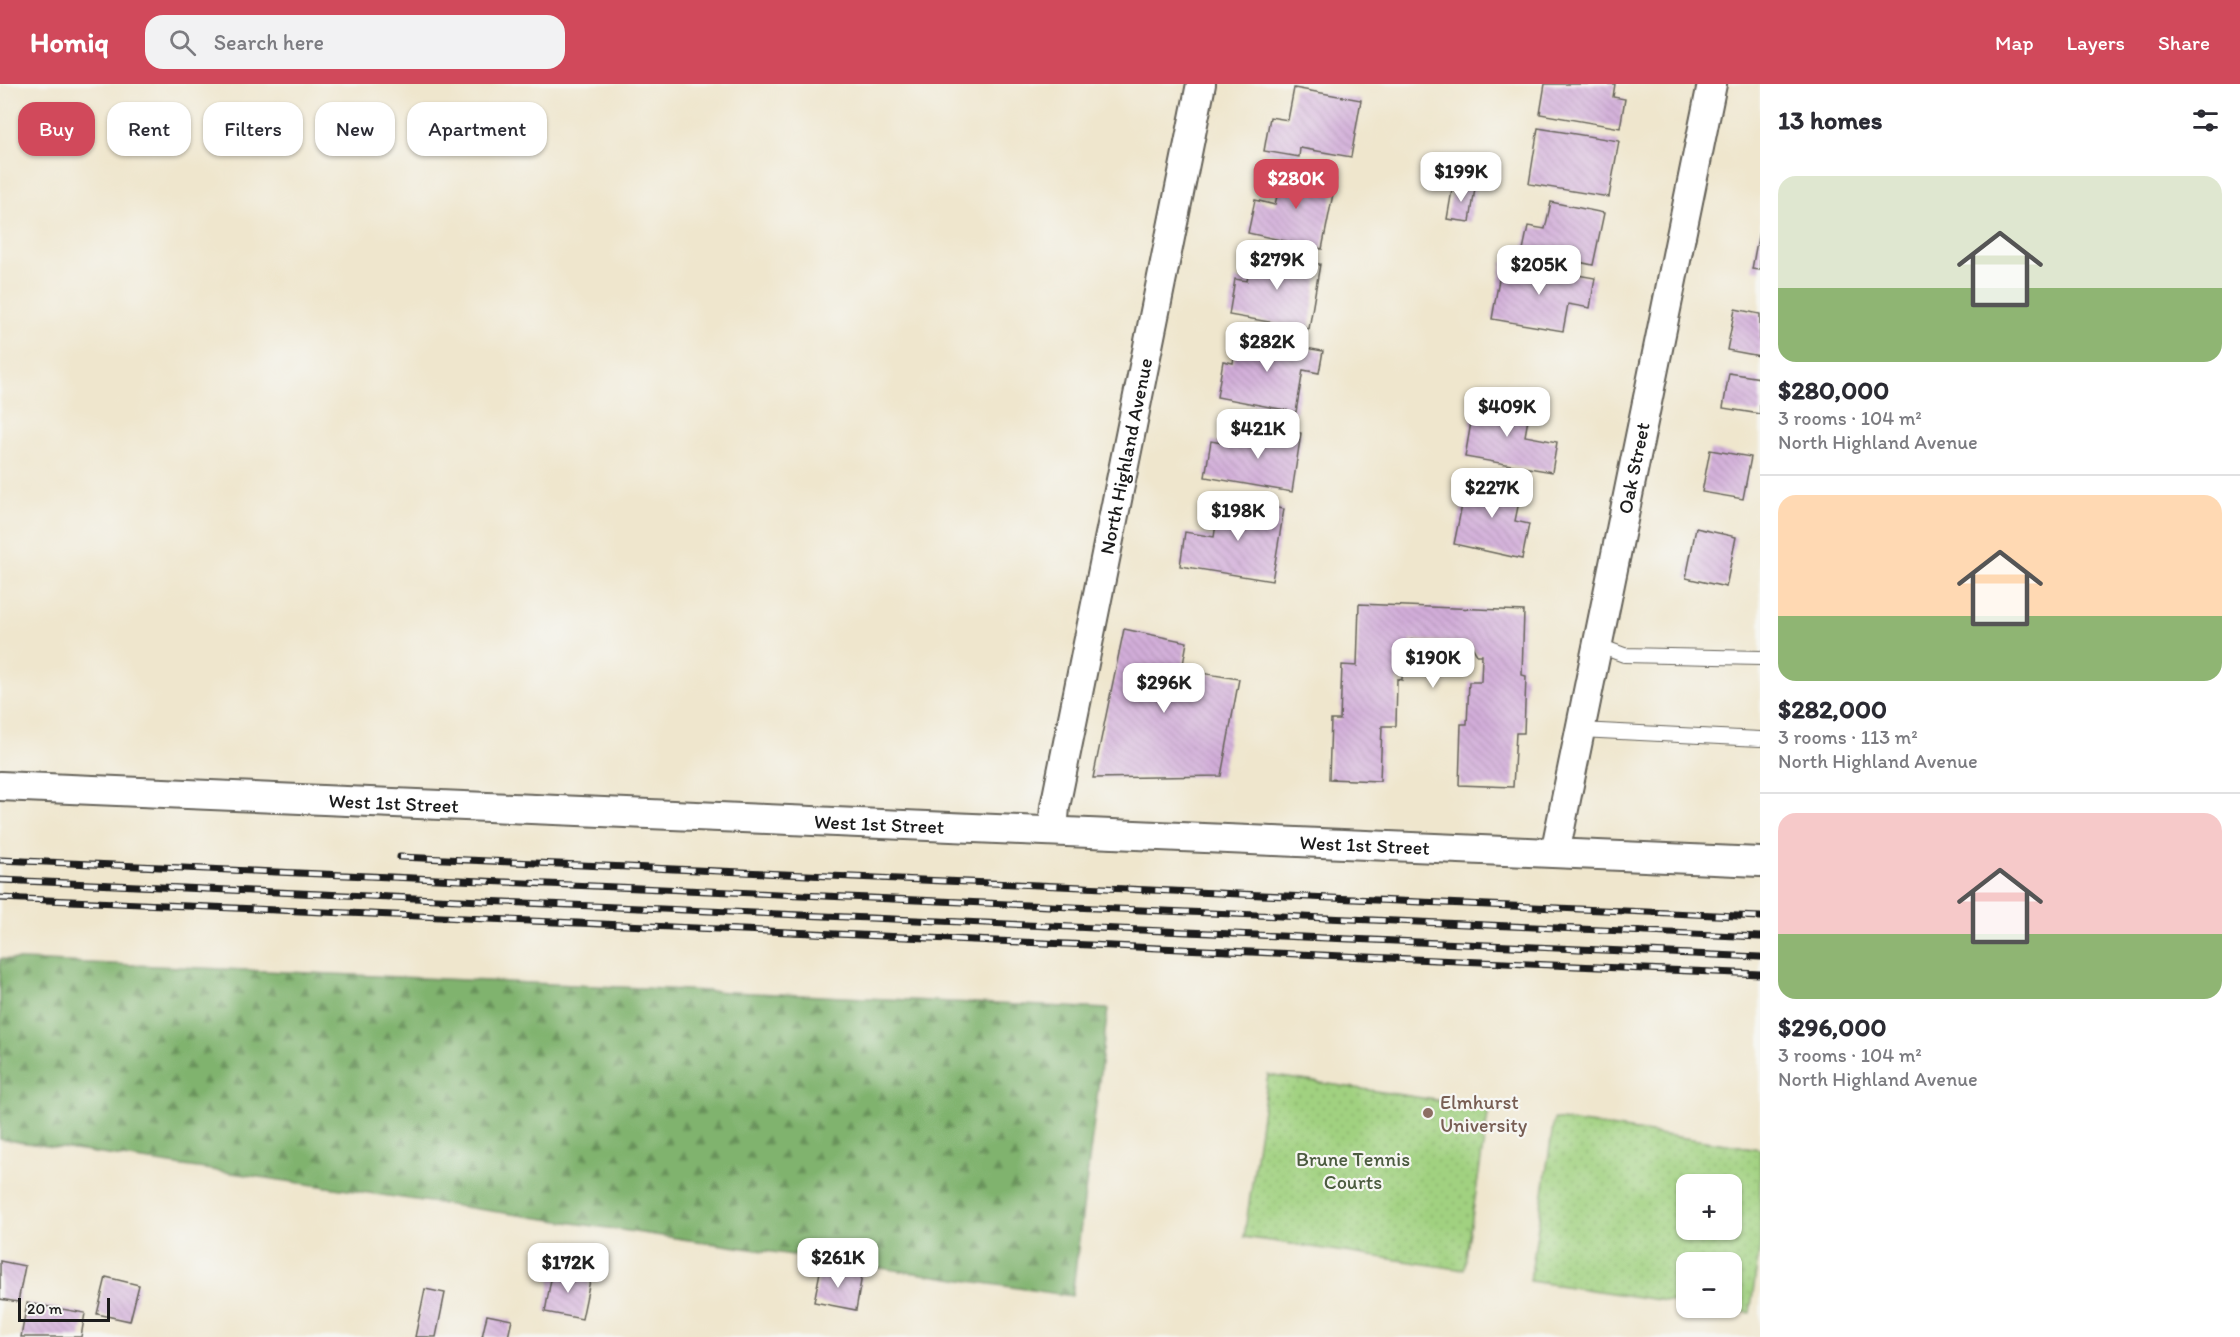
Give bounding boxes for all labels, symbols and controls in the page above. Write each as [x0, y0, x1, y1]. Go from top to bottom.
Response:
search box [145, 15, 565, 69]
text: Homiq [30, 25, 109, 59]
icon: search [166, 26, 199, 59]
text: Search here [214, 29, 324, 56]
text: Map [1995, 30, 2034, 55]
text: Layers [2067, 30, 2125, 55]
text: Share [2158, 30, 2210, 55]
chip: Buy [18, 102, 95, 156]
chip: Rent [107, 102, 191, 156]
chip: Filters [203, 102, 303, 156]
chip: New [315, 102, 395, 156]
chip: Apartment [407, 102, 547, 156]
text: 13 homes [1778, 104, 1882, 136]
icon: filters [2189, 104, 2222, 137]
pin: $199K [1419, 152, 1503, 203]
pin: $280K [1254, 159, 1338, 210]
text: $199K [1434, 159, 1488, 183]
text: $280K [1268, 166, 1324, 190]
icon: home [1946, 215, 2054, 323]
pin: $279K [1235, 240, 1319, 291]
pin: $205K [1497, 245, 1581, 296]
text: $279K [1250, 247, 1304, 271]
text: $205K [1511, 252, 1567, 276]
pin: $282K [1225, 322, 1309, 373]
text: $282K [1240, 329, 1294, 353]
street label: North Highland Avenue [1094, 356, 1157, 557]
text: $280,000 [1778, 374, 1889, 406]
pin: $409K [1465, 387, 1549, 438]
text: $409K [1478, 394, 1536, 418]
text: 3 rooms · 104 m² [1778, 406, 1922, 430]
pin: $421K [1216, 409, 1300, 460]
text: $421K [1231, 416, 1285, 440]
street label: Oak Street [1613, 420, 1655, 516]
text: North Highland Avenue [1778, 430, 1978, 454]
pin: $227K [1450, 468, 1534, 519]
text: $227K [1465, 475, 1519, 499]
pin: $198K [1196, 491, 1280, 542]
text: $198K [1211, 498, 1265, 522]
icon: home [1946, 534, 2054, 642]
pin: $190K [1391, 638, 1475, 689]
text: $190K [1406, 645, 1460, 669]
pin: $296K [1122, 663, 1206, 714]
text: $296K [1137, 670, 1191, 694]
text: $282,000 [1778, 693, 1887, 725]
text: 3 rooms · 113 m² [1778, 725, 1918, 749]
text: North Highland Avenue [1778, 749, 1978, 773]
street label: West 1st Street [328, 788, 459, 818]
street label: West 1st Street [814, 809, 945, 839]
street label: West 1st Street [1299, 830, 1430, 860]
icon: home [1946, 852, 2054, 960]
text: $296,000 [1778, 1011, 1886, 1043]
text: 3 rooms · 104 m² [1778, 1043, 1922, 1067]
text: North Highland Avenue [1778, 1067, 1978, 1091]
place label: Elmhurst University [1440, 1090, 1528, 1137]
marker: Elmhurst University [1421, 1106, 1435, 1120]
park label: Brune Tennis Courts [1296, 1147, 1410, 1194]
map controls [1676, 1174, 1742, 1318]
button: + [1676, 1174, 1742, 1240]
pin: $261K [796, 1238, 880, 1289]
pin: $172K [526, 1243, 610, 1294]
text: $261K [811, 1245, 865, 1269]
text: $172K [542, 1250, 594, 1274]
button: − [1676, 1252, 1742, 1318]
scale bar [18, 1295, 110, 1322]
text: 20 m [27, 1299, 62, 1318]

